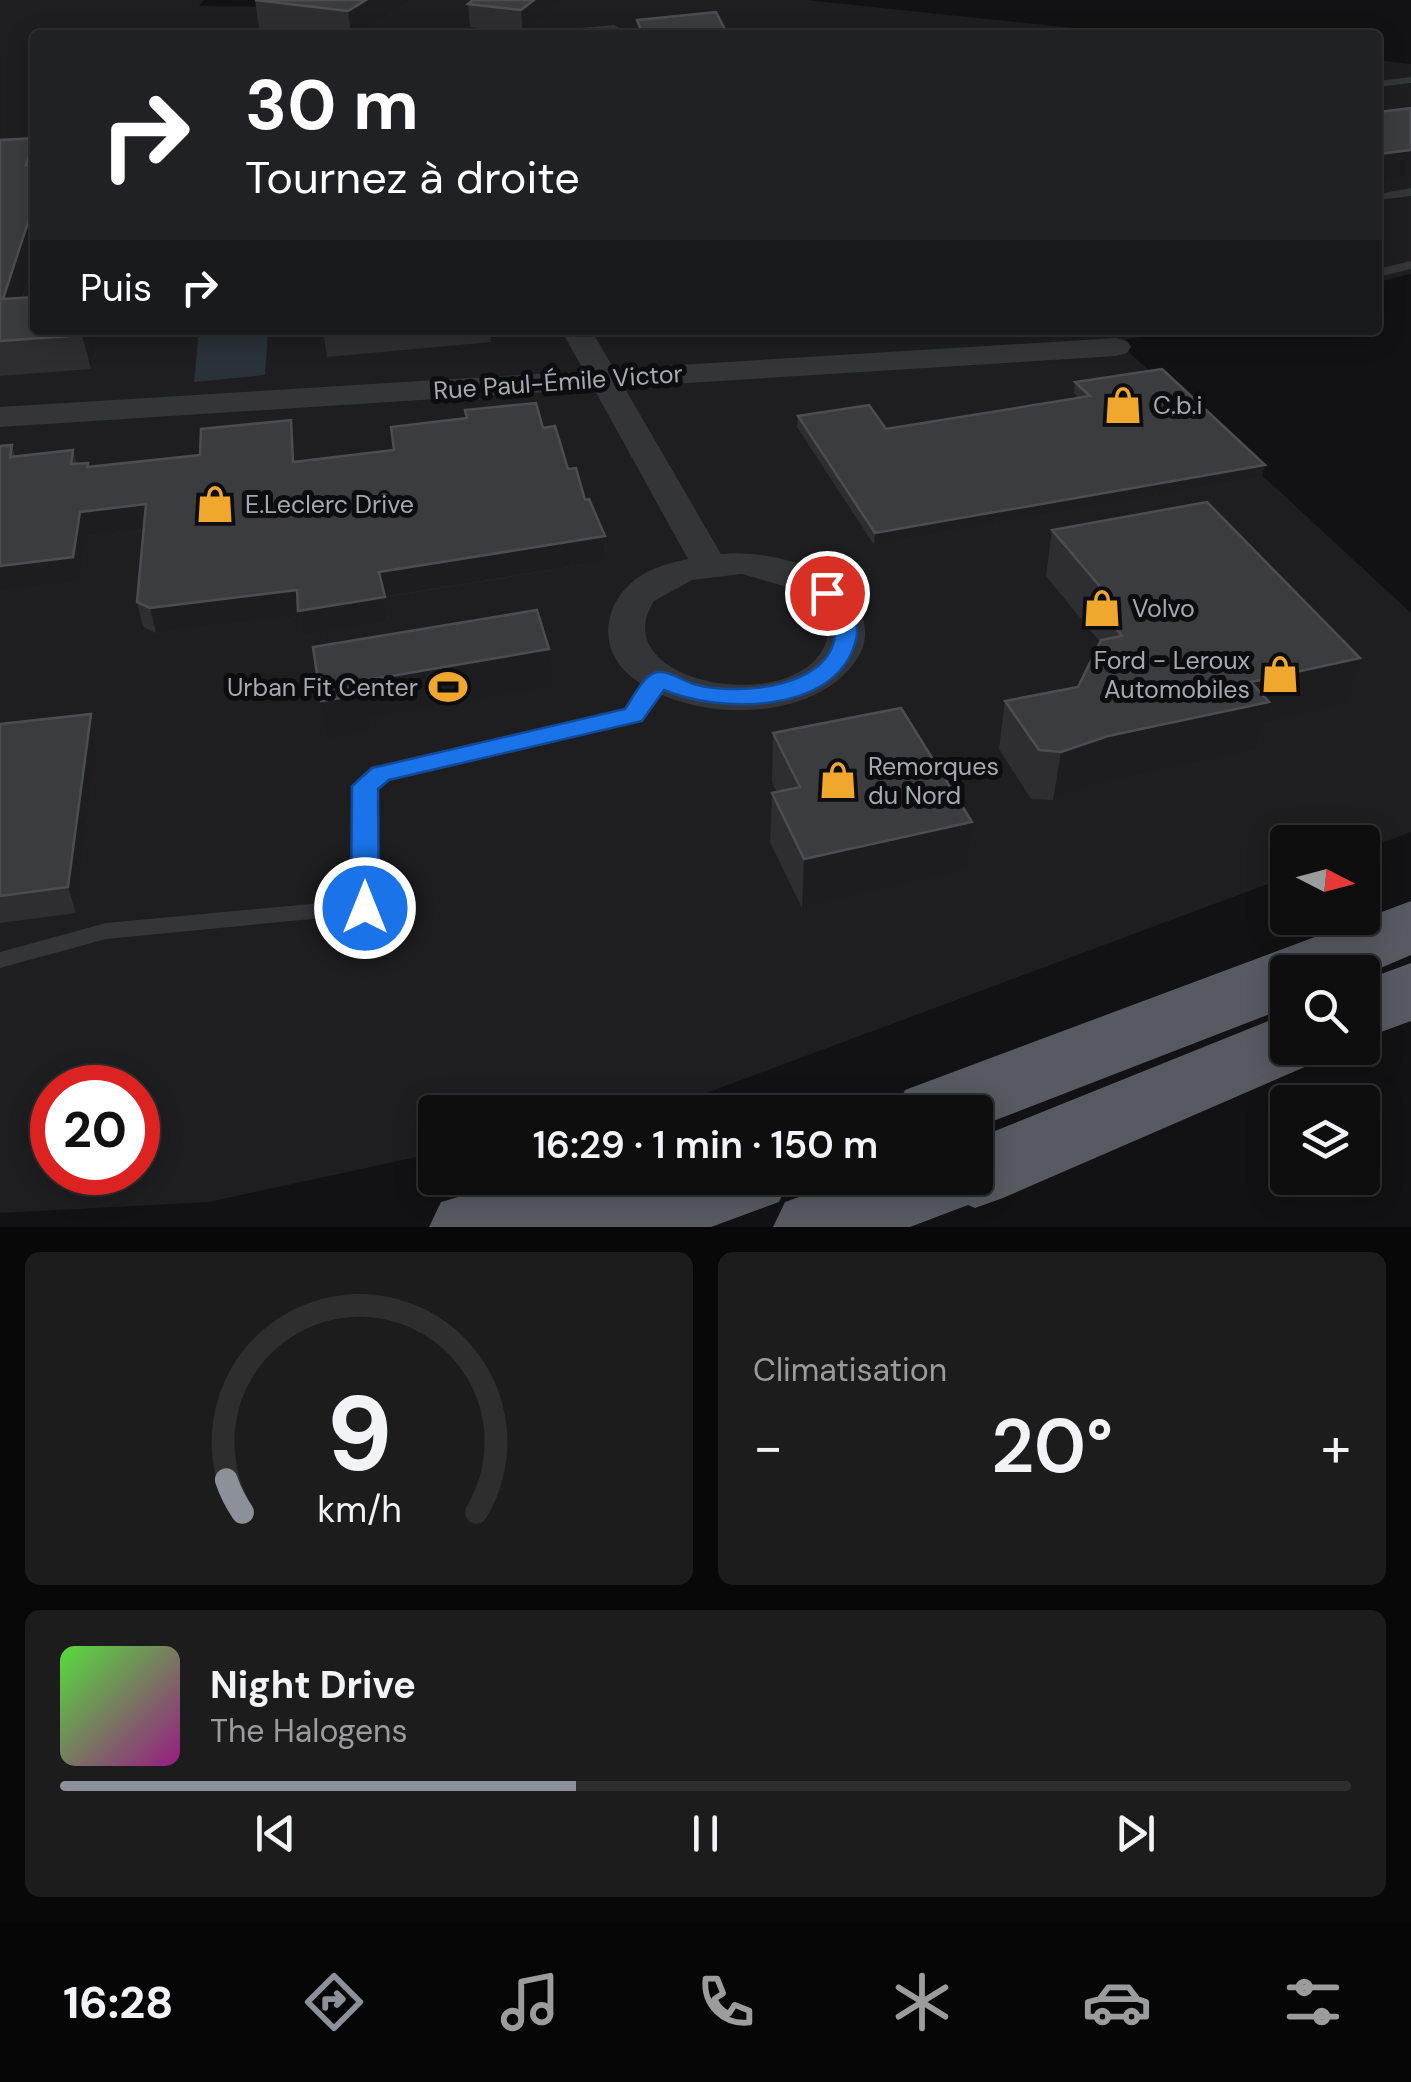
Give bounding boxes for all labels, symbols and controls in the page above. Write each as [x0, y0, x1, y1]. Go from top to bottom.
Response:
text: 30 m [245, 60, 419, 151]
icon: right [80, 70, 210, 200]
text: Tournez à droite [245, 148, 580, 207]
icon: right [172, 260, 227, 315]
text: Puis [80, 263, 152, 313]
street label: Rue Paul-Émile Victor [432, 357, 684, 407]
shop icon: C.b.i [1102, 384, 1144, 426]
place label: C.b.i [1153, 389, 1202, 422]
shop icon: E.Leclerc Drive [194, 483, 236, 525]
place label: E.Leclerc Drive [245, 488, 414, 521]
pin [785, 551, 870, 636]
icon: arrive [800, 566, 855, 621]
shop icon: Volvo [1081, 587, 1123, 629]
place label: Volvo [1132, 592, 1195, 625]
place label: Ford - Leroux Automobiles [1094, 644, 1250, 706]
shop icon: Ford - Leroux Automobiles [1259, 653, 1301, 695]
sports icon: Urban Fit Center [427, 666, 469, 708]
place label: Urban Fit Center [227, 671, 418, 704]
place label: Remorques du Nord [868, 750, 999, 812]
shop icon: Remorques du Nord [817, 759, 859, 801]
north arrow [1270, 825, 1380, 935]
map controls [1270, 825, 1380, 1195]
position arrow [313, 856, 417, 960]
button: search [1270, 955, 1380, 1065]
speed limit sign: 20 [30, 1065, 160, 1195]
button: layers [1270, 1085, 1380, 1195]
text: 16:29 · 1 min · 150 m [533, 1120, 878, 1170]
text: Climatisation [753, 1349, 947, 1391]
text: 9 [326, 1367, 392, 1502]
text: 20° [991, 1398, 1113, 1495]
text: − [753, 1411, 783, 1483]
text: + [1321, 1411, 1351, 1483]
text: km/h [317, 1487, 401, 1533]
text: Night Drive [210, 1660, 416, 1710]
text: The Halogens [210, 1710, 408, 1752]
icon: previous [248, 1806, 303, 1861]
icon: pause [678, 1806, 733, 1861]
icon: next [1108, 1806, 1163, 1861]
icon: directions [299, 1967, 369, 2037]
icon: music [495, 1967, 565, 2037]
icon: phone [691, 1967, 761, 2037]
icon: climate [887, 1967, 957, 2037]
icon: car [1082, 1967, 1152, 2037]
icon: filters [1278, 1967, 1348, 2037]
text: 16:28 [63, 1973, 173, 2032]

